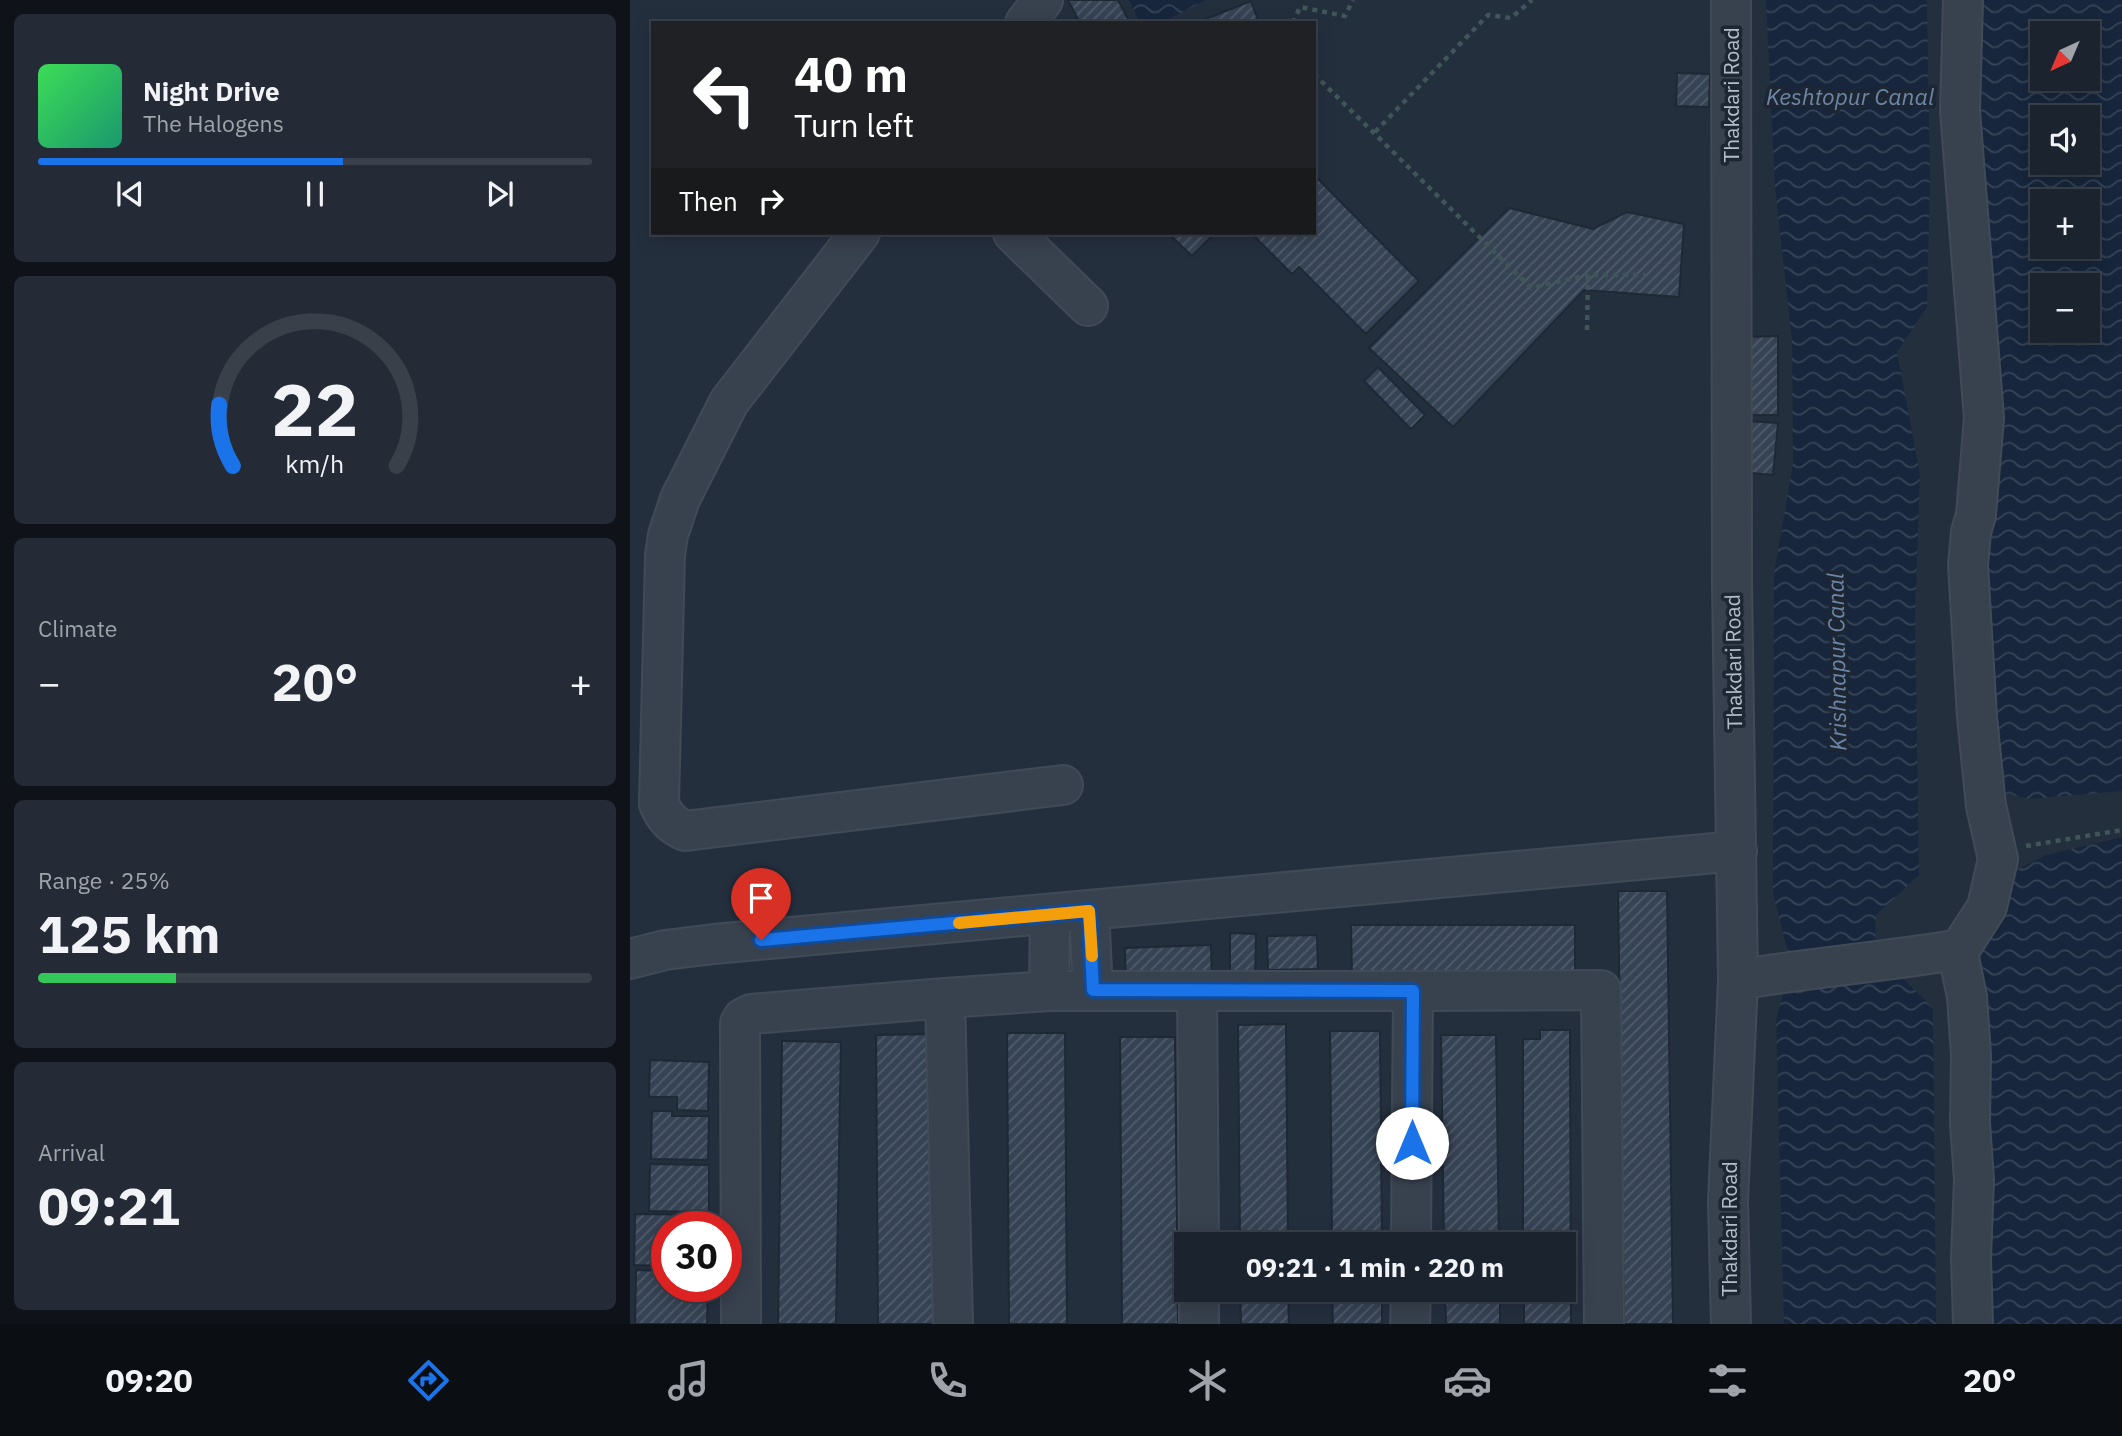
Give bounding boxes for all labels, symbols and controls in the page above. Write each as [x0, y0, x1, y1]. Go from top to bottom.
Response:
north arrow [2030, 21, 2100, 91]
map controls [2030, 21, 2100, 343]
street label: Thakdari Road [1717, 27, 1745, 163]
text: 40 m [794, 42, 908, 105]
icon: left [679, 49, 770, 140]
text: Night Drive [143, 74, 280, 108]
water label: Keshtopur Canal [1766, 81, 1935, 111]
text: Turn left [794, 104, 914, 146]
button: sound [2030, 105, 2100, 175]
text: The Halogens [143, 108, 284, 138]
icon: previous [111, 175, 149, 213]
icon: pause [296, 175, 334, 213]
icon: next [481, 175, 519, 213]
icon: right [752, 182, 790, 220]
text: Then [679, 184, 738, 218]
button: + [2030, 189, 2100, 259]
button: − [2030, 273, 2100, 343]
text: 22 [271, 361, 359, 456]
text: km/h [286, 447, 344, 480]
water label: Krishnapur Canal [1819, 572, 1853, 751]
street label: Thakdari Road [1718, 594, 1748, 730]
text: Climate [38, 613, 117, 643]
text: 20° [272, 648, 358, 715]
text: − [38, 658, 61, 707]
text: + [569, 658, 592, 707]
text: Range · 25% [38, 865, 170, 895]
pin [731, 868, 791, 940]
icon: arrive [742, 879, 780, 917]
text: 125 km [38, 900, 220, 967]
position arrow [1375, 1106, 1449, 1180]
text: Arrival [38, 1137, 105, 1167]
street label: Thakdari Road [1715, 1161, 1743, 1297]
text: 09:21 [38, 1172, 180, 1239]
speed limit sign: 30 [651, 1211, 742, 1302]
text: 09:21 · 1 min · 220 m [1246, 1250, 1504, 1284]
icon: directions [404, 1356, 453, 1405]
icon: music [664, 1356, 713, 1405]
icon: phone [923, 1356, 972, 1405]
icon: climate [1183, 1356, 1232, 1405]
icon: car [1443, 1356, 1492, 1405]
icon: filters [1703, 1356, 1752, 1405]
text: 09:20 [105, 1359, 193, 1401]
text: 20° [1963, 1359, 2017, 1401]

